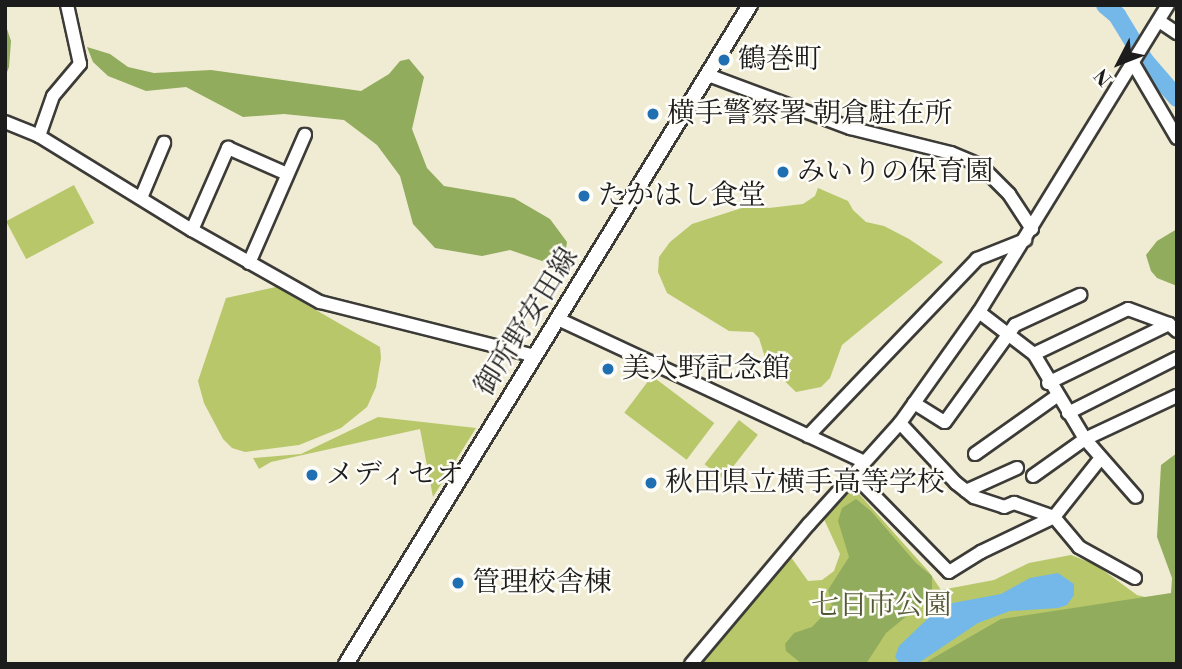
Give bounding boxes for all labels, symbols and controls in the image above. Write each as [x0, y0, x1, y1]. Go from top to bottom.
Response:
north arrow [1084, 28, 1154, 98]
place label: 鶴巻町 [738, 43, 822, 77]
marker: 鶴巻町 [716, 52, 732, 68]
text: N [1089, 63, 1117, 91]
place label: 横手警察署 朝倉駐在所 [667, 97, 953, 131]
marker: 横手警察署 朝倉駐在所 [645, 106, 661, 122]
place label: みいりの保育園 [797, 155, 993, 189]
marker: みいりの保育園 [775, 164, 791, 180]
place label: たかはし食堂 [598, 179, 766, 213]
marker: たかはし食堂 [576, 188, 592, 204]
street label: 御所野安田線 [468, 242, 586, 402]
place label: 美入野記念館 [622, 352, 790, 386]
marker: 美入野記念館 [600, 361, 616, 377]
place label: メディセオ [326, 458, 466, 492]
place label: 秋田県立横手高等学校 [665, 466, 945, 500]
marker: メディセオ [304, 467, 320, 483]
marker: 秋田県立横手高等学校 [643, 475, 659, 491]
place label: 管理校舎棟 [472, 566, 612, 600]
marker: 管理校舎棟 [450, 575, 466, 591]
park label: 七日市公園 [811, 589, 951, 623]

